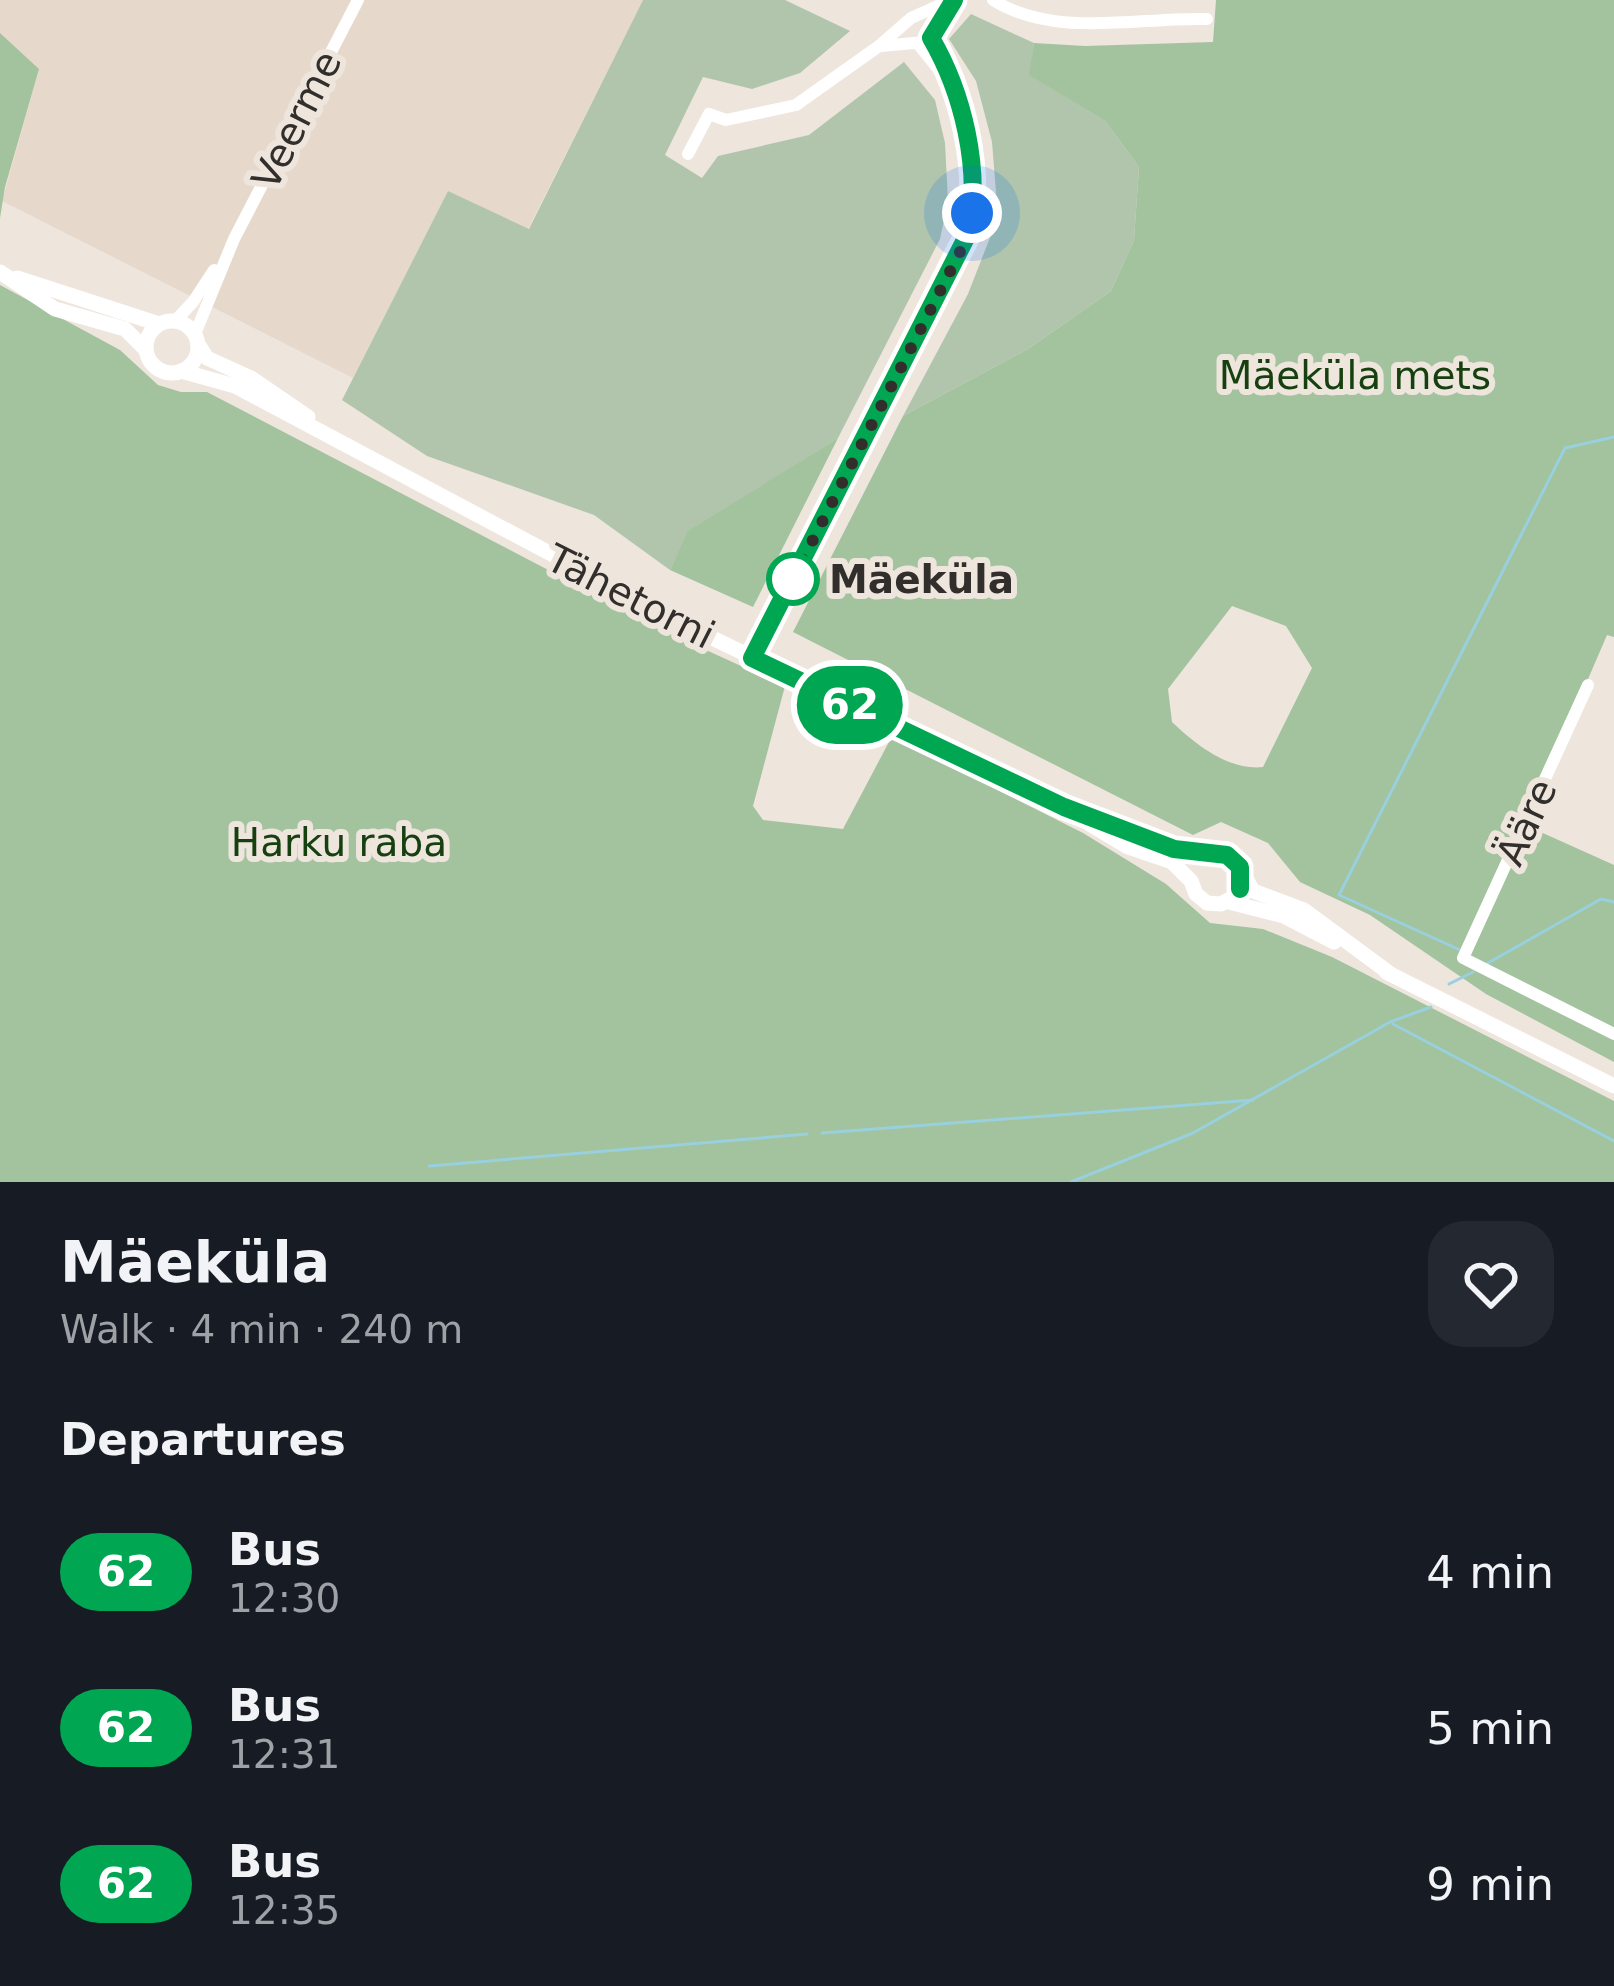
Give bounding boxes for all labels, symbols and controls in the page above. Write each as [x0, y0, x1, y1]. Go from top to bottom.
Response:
street label: Veerme [243, 44, 350, 197]
your location [942, 183, 1002, 243]
park label: Mäeküla mets [1219, 353, 1491, 398]
street label: Tähetorni [539, 535, 722, 658]
marker: Mäeküla [768, 554, 818, 604]
place label: Mäeküla [829, 557, 1014, 602]
line badge: 62 [796, 666, 904, 744]
text: 62 [821, 680, 879, 729]
street label: Ääre [1487, 772, 1566, 872]
park label: Harku raba [231, 820, 447, 865]
button: heart [1428, 1221, 1554, 1347]
text: Mäeküla [60, 1229, 330, 1295]
text: Walk · 4 min · 240 m [60, 1307, 463, 1352]
text: Departures [60, 1413, 346, 1466]
text: Bus [228, 1523, 321, 1576]
text: 4 min [1426, 1546, 1554, 1599]
text: 62 [97, 1547, 155, 1596]
text: 12:30 [228, 1576, 340, 1621]
text: Bus [228, 1679, 321, 1732]
text: 5 min [1426, 1702, 1554, 1755]
text: 62 [97, 1703, 155, 1752]
text: 12:31 [228, 1732, 340, 1777]
text: Bus [228, 1835, 321, 1888]
text: 9 min [1426, 1858, 1554, 1911]
text: 62 [97, 1859, 155, 1908]
text: 12:35 [228, 1888, 340, 1933]

